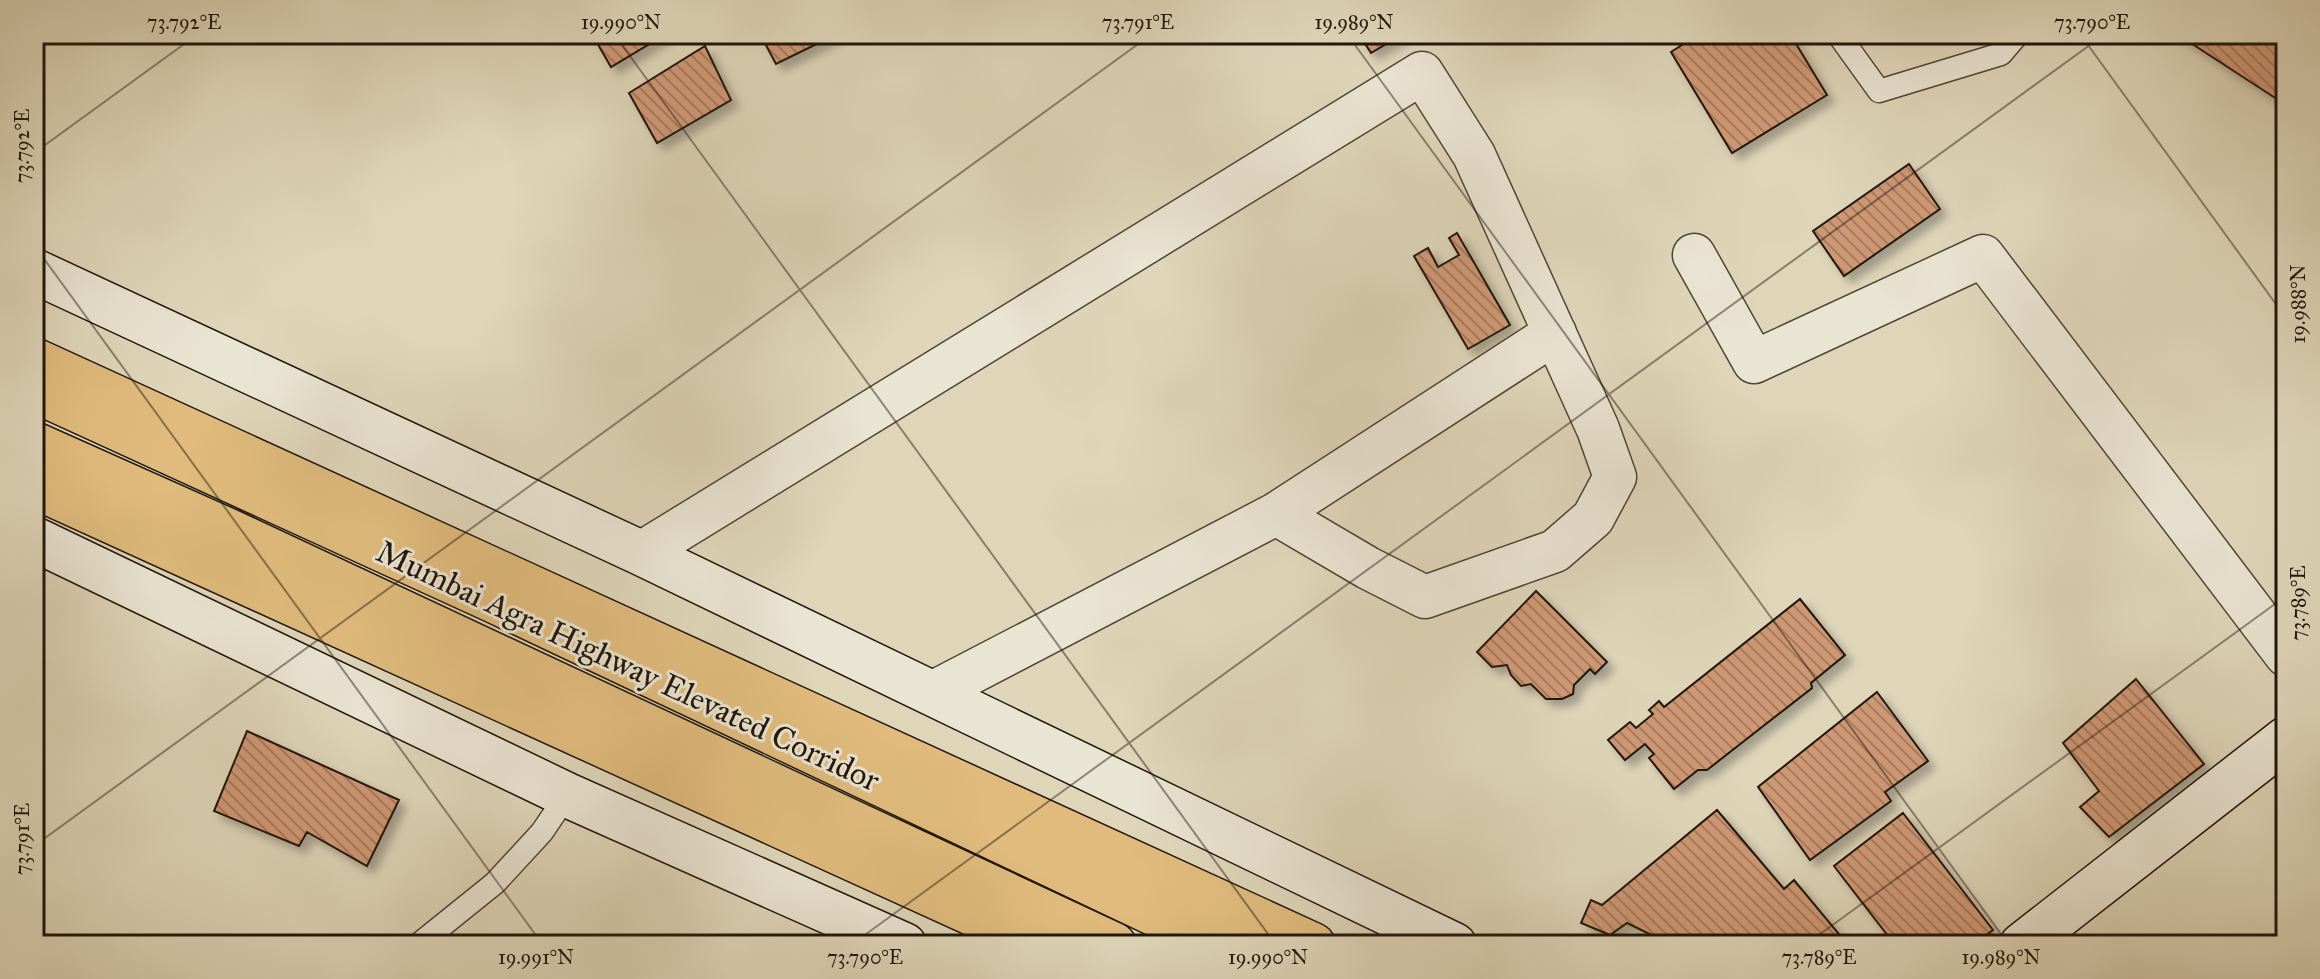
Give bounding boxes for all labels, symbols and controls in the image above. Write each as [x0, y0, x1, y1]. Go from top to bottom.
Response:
text: 73.792°E [147, 10, 221, 34]
text: 19.990°N [581, 10, 661, 34]
text: 73.791°E [1102, 10, 1174, 34]
text: 19.989°N [1315, 10, 1394, 34]
text: 73.790°E [2054, 10, 2130, 34]
text: 73.792°E [10, 109, 34, 183]
text: 19.988°N [2286, 265, 2310, 343]
street label: Mumbai Agra Highway Elevated Corridor [370, 532, 886, 800]
text: 73.789°E [2286, 565, 2310, 641]
text: 73.791°E [10, 803, 34, 875]
text: 19.991°N [498, 945, 574, 969]
text: 73.790°E [827, 945, 903, 969]
text: 19.990°N [1228, 945, 1308, 969]
text: 73.789°E [1781, 945, 1857, 969]
text: 19.989°N [1962, 945, 2041, 969]

